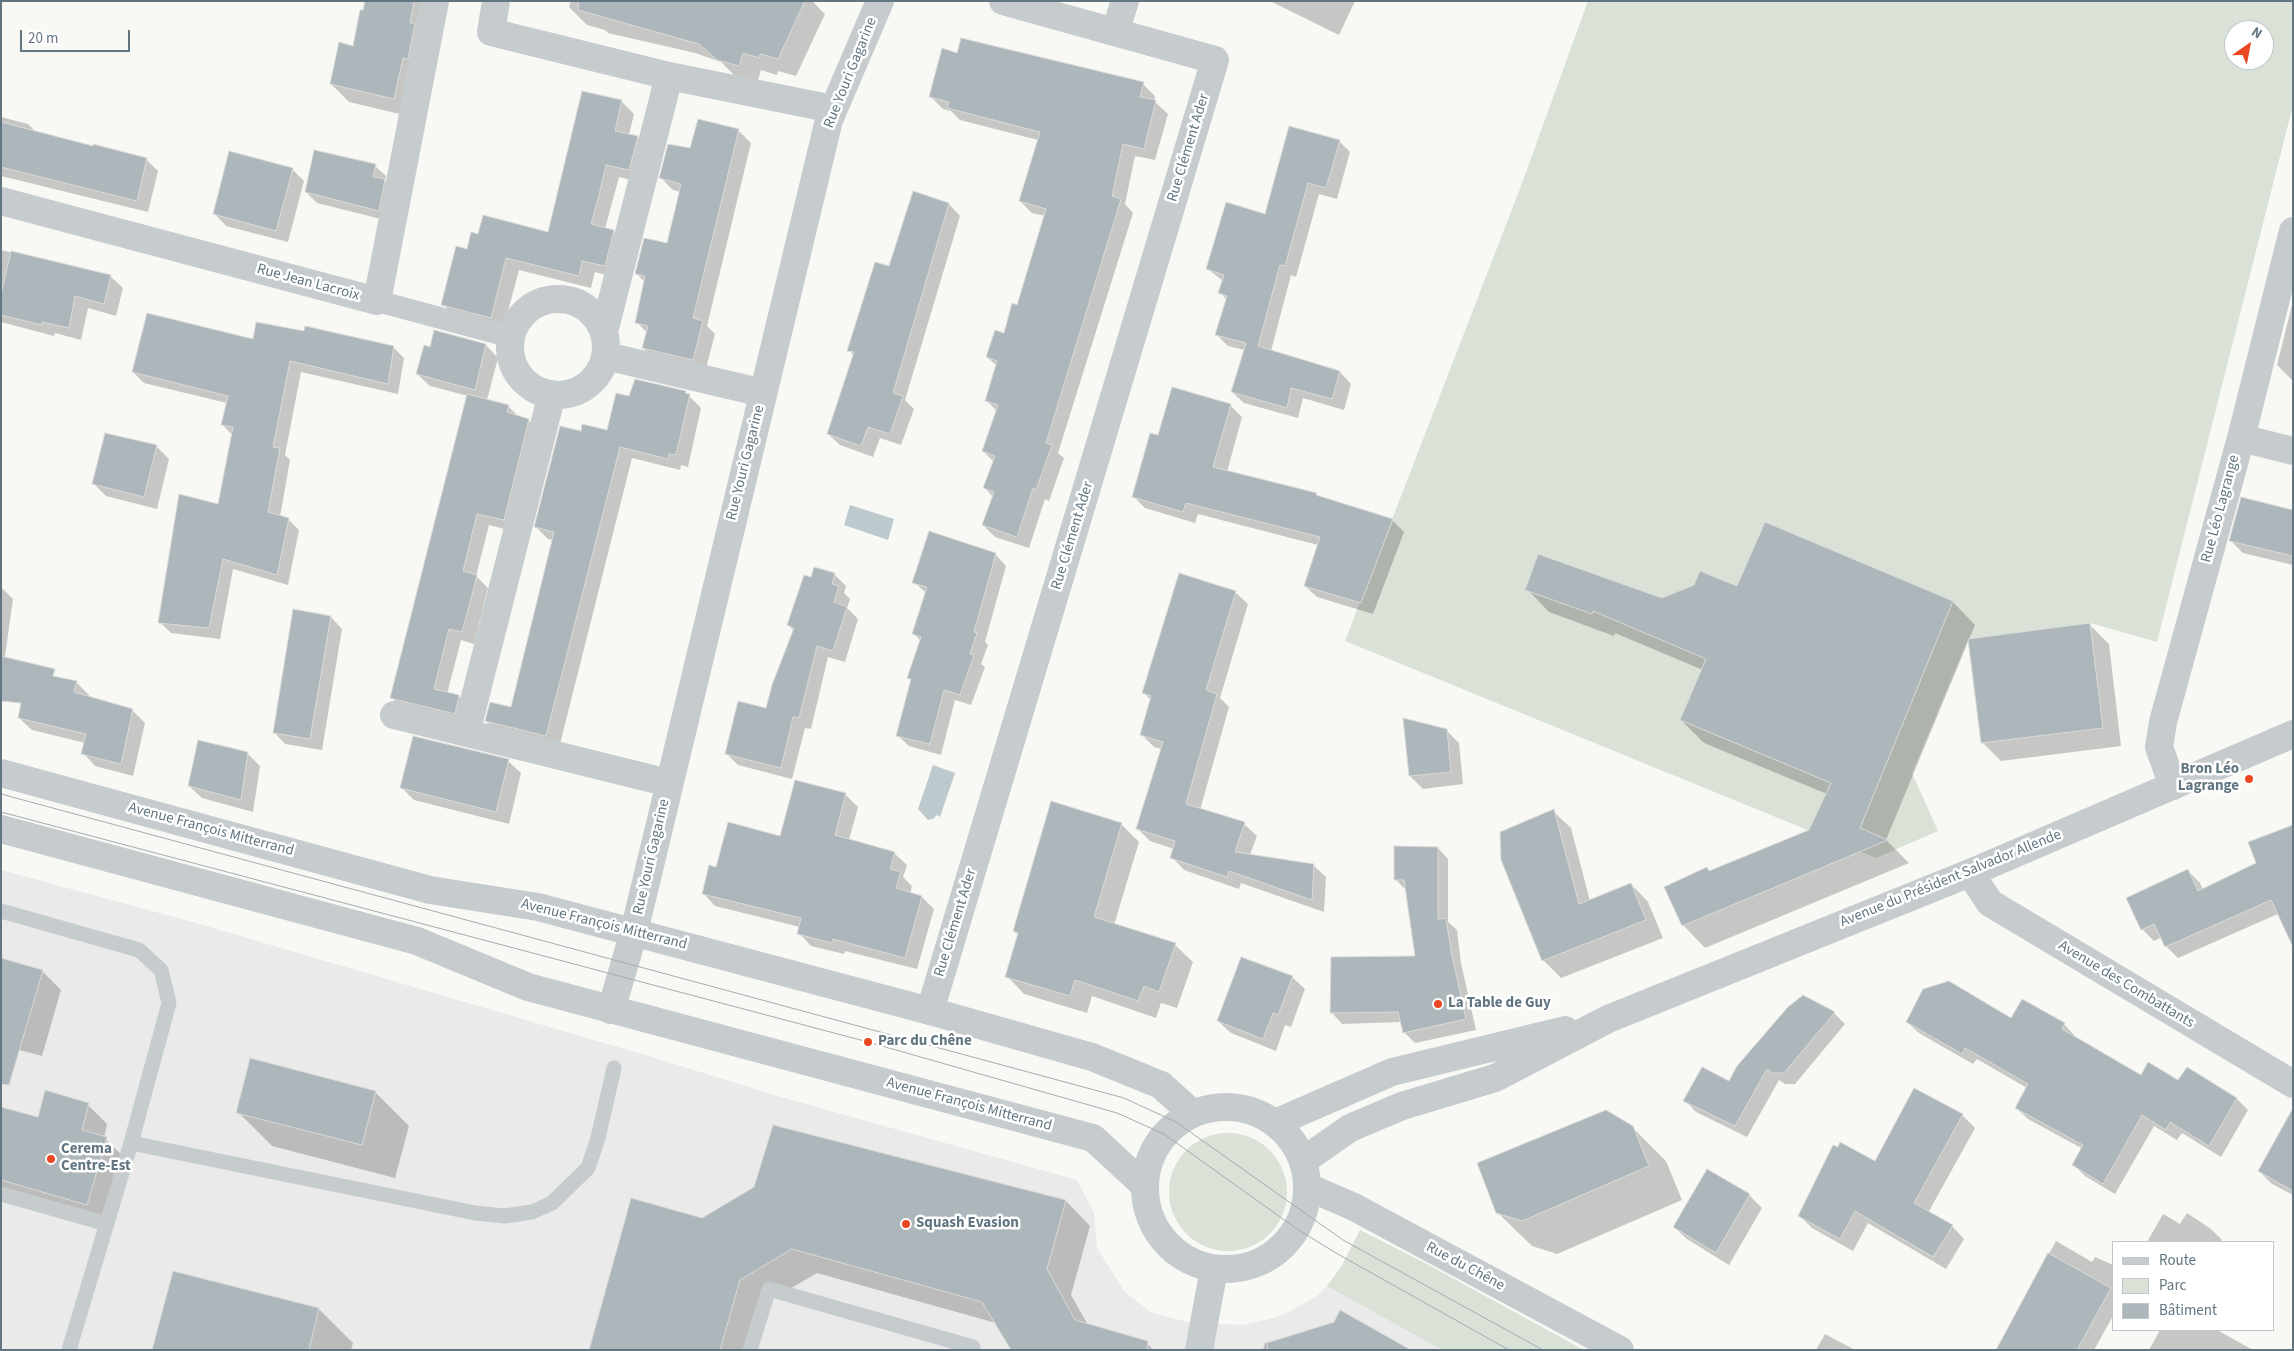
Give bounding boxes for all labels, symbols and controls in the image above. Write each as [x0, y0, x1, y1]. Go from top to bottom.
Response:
street label: Rue Youri Gagarine [821, 15, 881, 131]
scale bar [22, 20, 132, 52]
north arrow [2224, 20, 2274, 70]
text: N [2247, 22, 2266, 44]
text: 20 m [28, 28, 58, 49]
street label: Rue Clément Ader [1164, 92, 1214, 204]
street label: Rue Jean Lacroix [255, 261, 361, 305]
street label: Rue Youri Gagarine [723, 404, 769, 522]
street label: Rue Léo Lagrange [2198, 453, 2244, 565]
street label: Rue Clément Ader [1048, 480, 1098, 592]
place label: Bron Léo Lagrange [2178, 761, 2239, 796]
marker: Bron Léo Lagrange [2243, 773, 2255, 785]
street label: Rue Youri Gagarine [630, 797, 674, 917]
street label: Avenue François Mitterrand [126, 799, 296, 861]
street label: Avenue du Président Salvador Allende [1838, 826, 2064, 932]
street label: Rue Clément Ader [931, 867, 981, 979]
street label: Avenue François Mitterrand [519, 896, 689, 954]
street label: Avenue des Combattants [2055, 937, 2197, 1033]
place label: La Table de Guy [1448, 995, 1551, 1013]
marker: La Table de Guy [1432, 998, 1444, 1010]
place label: Parc du Chêne [878, 1033, 972, 1051]
marker: Parc du Chêne [862, 1036, 874, 1048]
street label: Avenue François Mitterrand [884, 1074, 1054, 1136]
place label: Cerema Centre-Est [61, 1141, 131, 1176]
marker: Cerema Centre-Est [45, 1153, 57, 1165]
place label: Squash Evasion [916, 1215, 1019, 1233]
marker: Squash Evasion [900, 1218, 912, 1230]
street label: Rue du Chêne [1423, 1239, 1507, 1295]
legend [2112, 1241, 2274, 1331]
text: Route [2159, 1250, 2196, 1271]
text: Parc [2159, 1275, 2186, 1296]
text: Bâtiment [2159, 1300, 2217, 1321]

